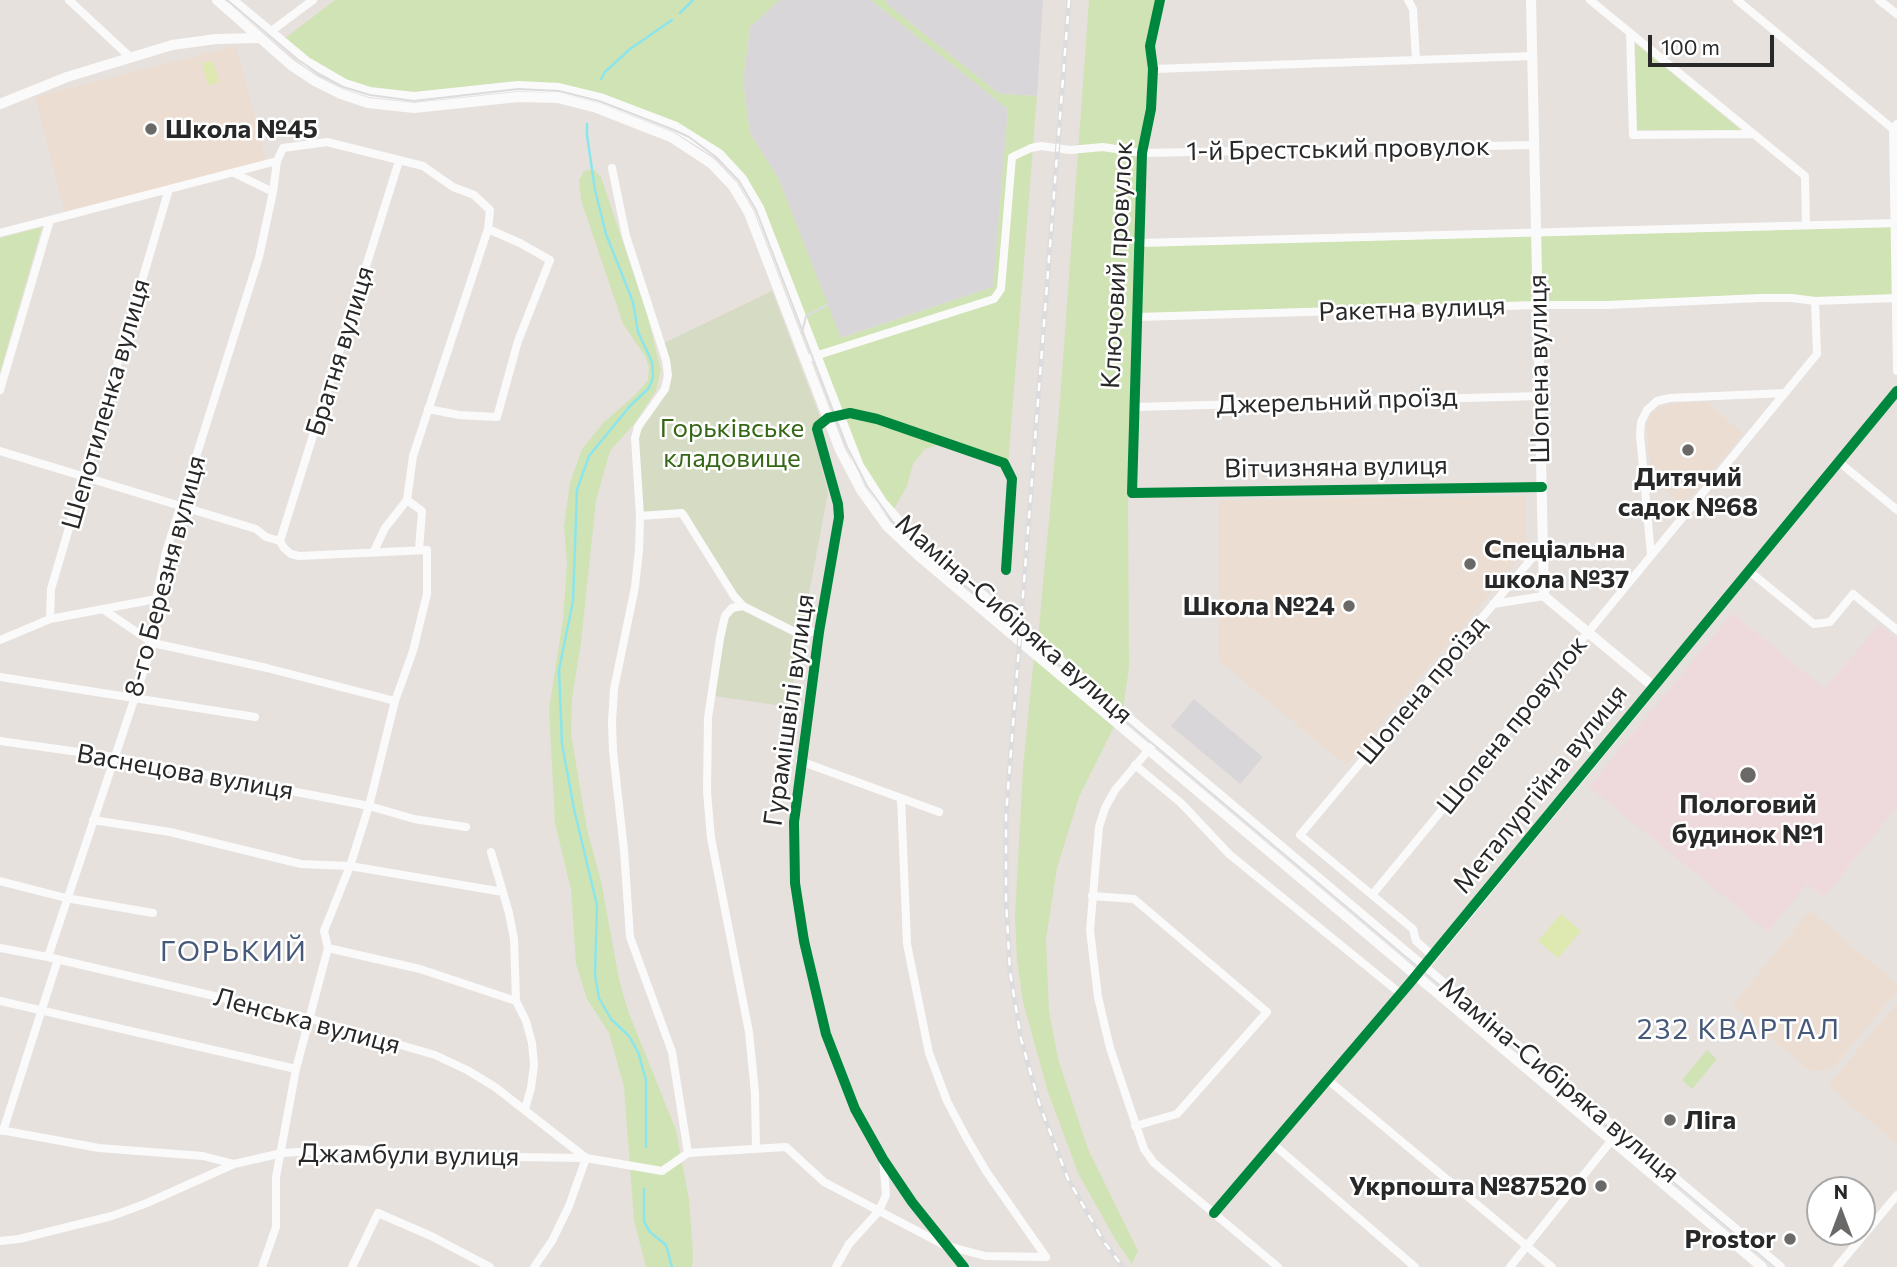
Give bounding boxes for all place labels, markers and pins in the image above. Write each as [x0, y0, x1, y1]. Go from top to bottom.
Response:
place label: Школа №45 [165, 113, 318, 145]
marker: Школа №45 [143, 121, 159, 137]
marker: Дитячий садок №68 [1680, 442, 1696, 458]
place label: Дитячий садок №68 [1618, 461, 1758, 522]
place label: Спеціальна школа №37 [1484, 533, 1629, 594]
marker: Спеціальна школа №37 [1462, 556, 1478, 572]
place label: Школа №24 [1183, 590, 1335, 622]
marker: Школа №24 [1341, 598, 1357, 614]
marker: Пологовий будинок №1 [1738, 765, 1758, 785]
place label: Пологовий будинок №1 [1672, 788, 1824, 850]
place label: Ліга [1684, 1104, 1736, 1136]
marker: Ліга [1662, 1112, 1678, 1128]
place label: Укрпошта №87520 [1349, 1170, 1587, 1202]
marker: Укрпошта №87520 [1593, 1178, 1609, 1194]
place label: Prostor [1684, 1223, 1776, 1255]
marker: Prostor [1782, 1231, 1798, 1247]

